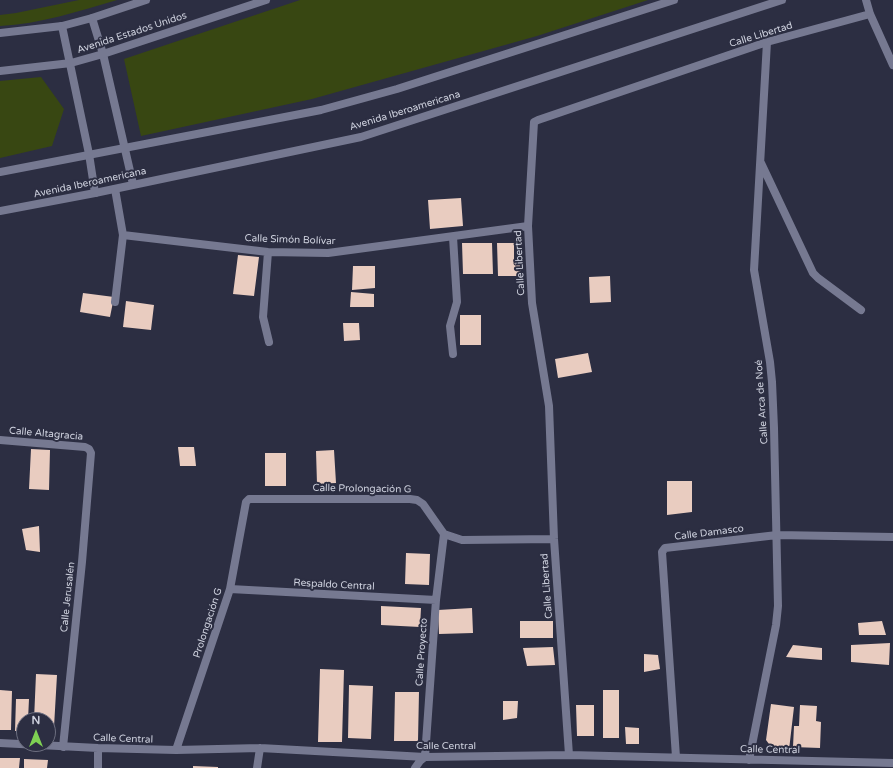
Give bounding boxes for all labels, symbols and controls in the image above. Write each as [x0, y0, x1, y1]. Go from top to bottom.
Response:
street label: Avenida Estados Unidos [76, 10, 188, 56]
street label: Calle Libertad [728, 20, 794, 50]
street label: Avenida Iberoamericana [348, 88, 462, 134]
street label: Avenida Iberoamericana [32, 165, 148, 201]
street label: Calle Libertad [512, 230, 528, 296]
street label: Calle Simón Bolívar [244, 232, 336, 248]
street label: Calle Arca de Noé [753, 359, 771, 445]
street label: Calle Altagracia [8, 425, 84, 443]
street label: Calle Prolongación G [312, 482, 412, 496]
street label: Calle Damasco [674, 523, 744, 543]
street label: Calle Libertad [539, 553, 555, 619]
street label: Calle Jerusalén [58, 561, 78, 633]
street label: Respaldo Central [293, 577, 375, 593]
street label: Prolongación G [191, 586, 225, 660]
street label: Calle Proyecto [414, 618, 430, 686]
north arrow [16, 712, 56, 752]
text: N [32, 714, 40, 727]
street label: Calle Central [93, 732, 153, 746]
street label: Calle Central [416, 740, 476, 752]
street label: Calle Central [740, 743, 800, 757]

